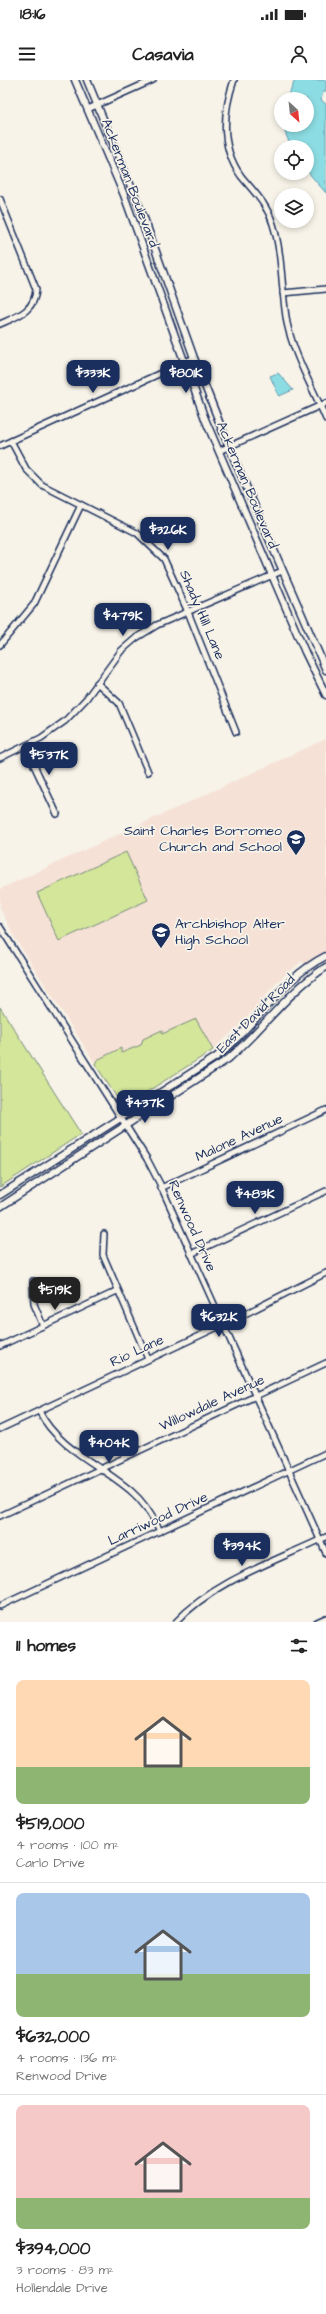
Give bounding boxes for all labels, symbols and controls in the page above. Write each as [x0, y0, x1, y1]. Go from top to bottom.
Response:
text: 18:16 [20, 4, 45, 25]
text: Casavia [132, 42, 194, 67]
icon: menu [16, 43, 38, 65]
icon: person [288, 43, 310, 65]
north arrow [274, 92, 314, 132]
map controls [274, 92, 314, 228]
street label: Ackerman Boulevard [96, 116, 164, 250]
button: locate [274, 140, 314, 180]
button: layers [274, 188, 314, 228]
pin: $333K [65, 360, 121, 394]
pin: $801K [158, 360, 214, 394]
text: $333K [76, 364, 110, 382]
text: $801K [169, 364, 203, 382]
street label: Ackerman Boulevard [211, 418, 283, 552]
pin: $326K [140, 517, 196, 551]
text: $326K [149, 521, 187, 539]
street label: Shady Hill Lane [174, 567, 230, 663]
pin: $479K [95, 603, 151, 637]
text: $479K [103, 607, 143, 625]
pin: $537K [21, 742, 77, 776]
text: $537K [30, 746, 68, 764]
place label: Saint Charles Borromeo Church and School [124, 821, 282, 857]
school or university icon: Saint Charles Borromeo Church and School [285, 828, 307, 856]
place label: Archbishop Alter High School [175, 914, 285, 950]
school or university icon: Archbishop Alter High School [150, 921, 172, 949]
street label: East David Road [212, 970, 300, 1058]
pin: $437K [117, 1090, 173, 1124]
text: $437K [126, 1094, 164, 1112]
street label: Malone Avenue [192, 1109, 286, 1167]
street label: Renwood Drive [163, 1177, 221, 1275]
pin: $483K [227, 1181, 283, 1215]
text: $483K [236, 1185, 275, 1203]
pin: $519K [27, 1277, 83, 1311]
text: $519K [38, 1281, 72, 1299]
pin: $632K [191, 1304, 247, 1338]
text: $632K [200, 1308, 238, 1326]
street label: Rio Lane [107, 1330, 167, 1372]
street label: Willowdale Avenue [156, 1370, 268, 1436]
pin: $404K [81, 1430, 137, 1464]
text: $404K [88, 1434, 130, 1452]
street label: Larriwood Drive [105, 1487, 212, 1551]
pin: $394K [214, 1533, 270, 1567]
text: $394K [223, 1537, 261, 1555]
text: 11 homes [16, 1634, 76, 1658]
icon: filters [288, 1635, 310, 1657]
icon: home [127, 1706, 199, 1778]
text: $519,000 [16, 1812, 85, 1836]
text: 4 rooms · 100 m² [16, 1836, 119, 1854]
text: Carlo Drive [16, 1854, 85, 1872]
icon: home [127, 1919, 199, 1991]
text: $632,000 [16, 2025, 90, 2049]
text: 4 rooms · 136 m² [16, 2049, 117, 2067]
text: Renwood Drive [16, 2067, 107, 2085]
icon: home [127, 2131, 199, 2203]
text: $394,000 [16, 2237, 91, 2261]
text: 3 rooms · 83 m² [16, 2261, 114, 2279]
text: Hollendale Drive [16, 2279, 108, 2297]

